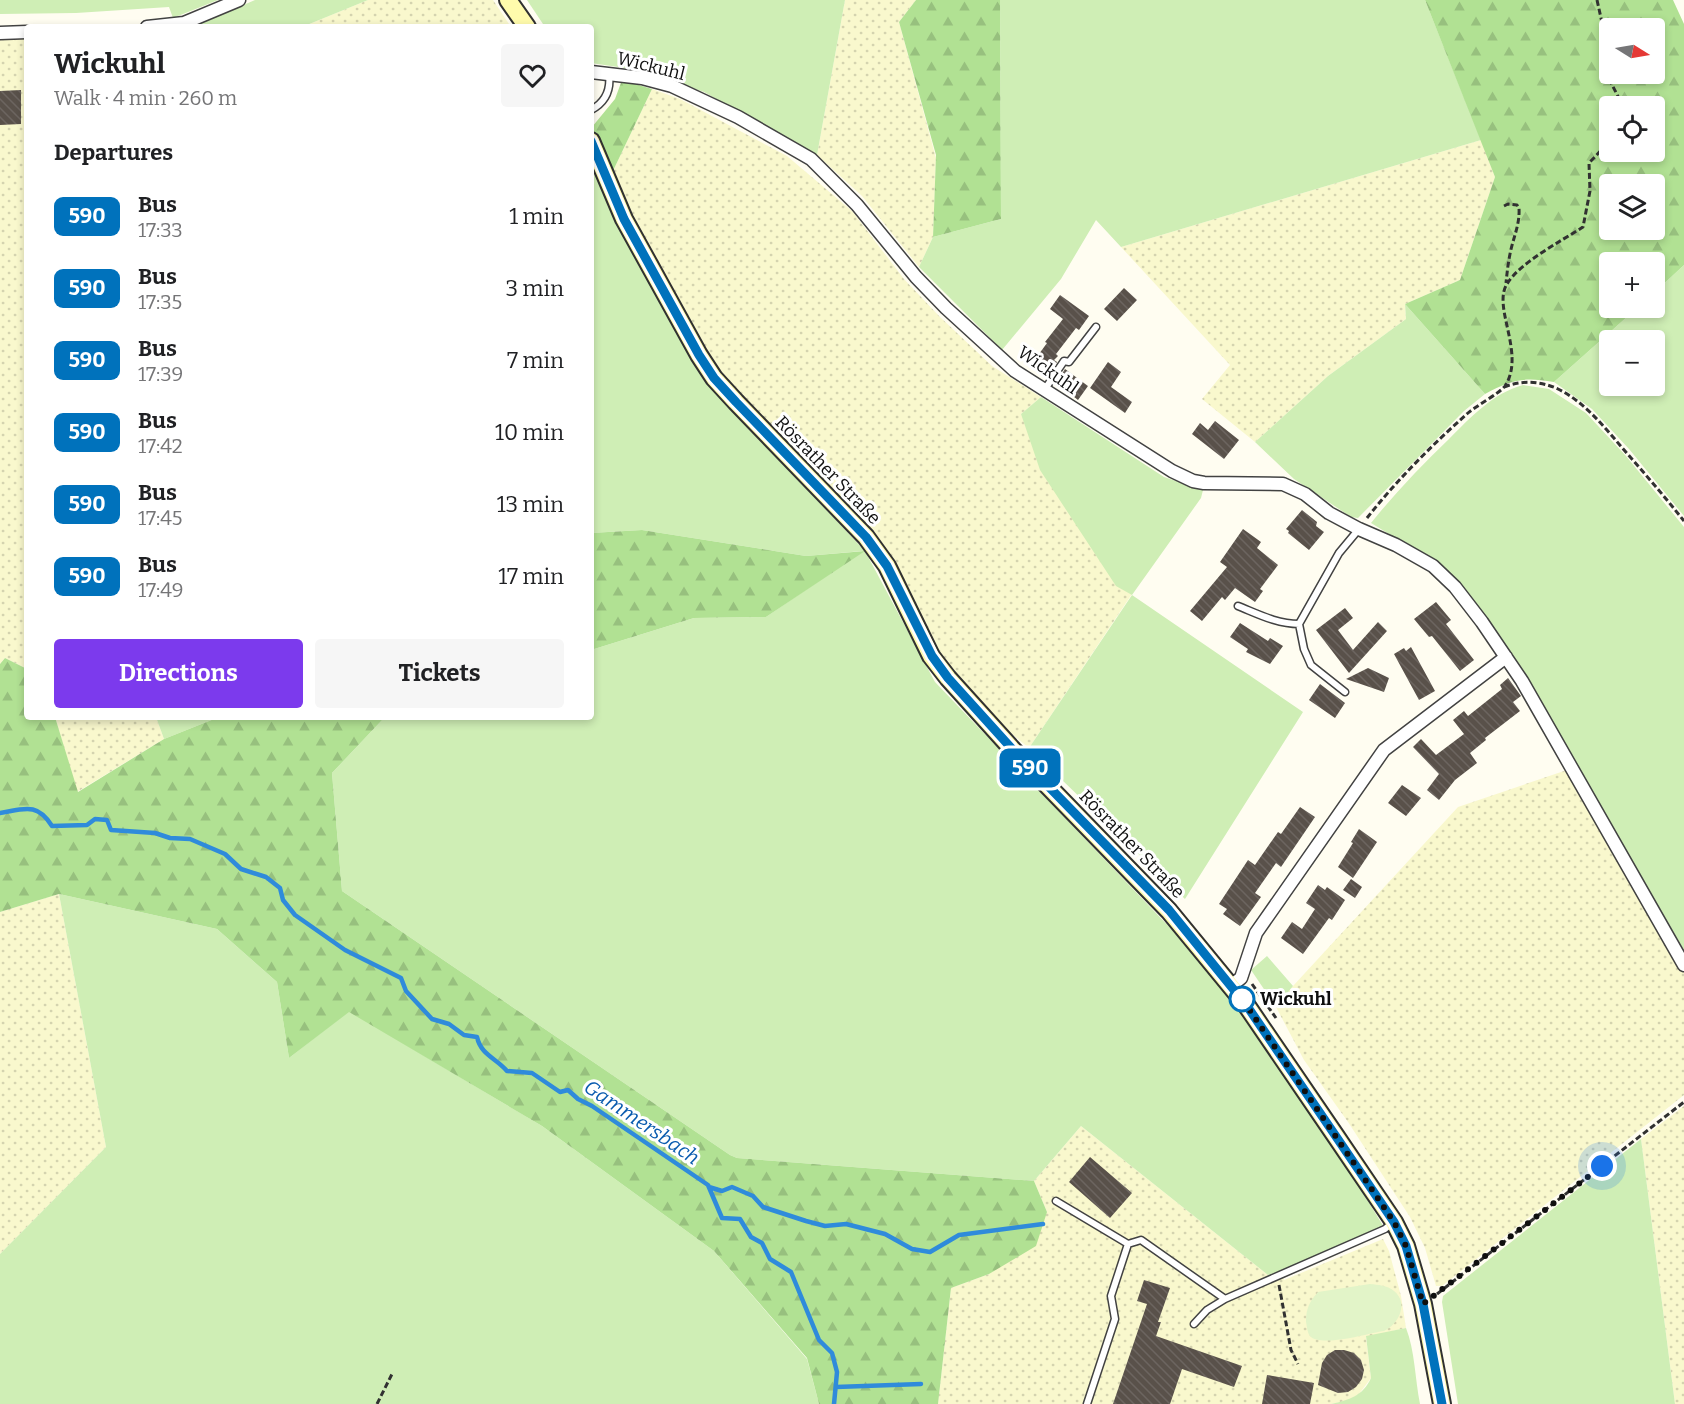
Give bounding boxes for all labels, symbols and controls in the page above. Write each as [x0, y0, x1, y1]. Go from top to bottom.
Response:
north arrow [1599, 18, 1665, 84]
map controls [1599, 18, 1665, 396]
button: heart [501, 44, 564, 107]
text: Wickuhl [54, 47, 165, 80]
street label: Wickuhl [615, 47, 687, 85]
text: Walk · 4 min · 260 m [54, 86, 237, 110]
button: locate [1599, 96, 1665, 162]
text: Departures [54, 139, 173, 166]
button: layers [1599, 174, 1665, 240]
text: Bus [138, 191, 177, 218]
text: 590 [68, 203, 106, 229]
text: 1 min [509, 203, 564, 230]
text: 17:33 [138, 218, 183, 242]
button: + [1599, 252, 1665, 318]
text: Bus [138, 263, 177, 290]
text: 590 [68, 275, 106, 301]
text: 3 min [506, 275, 564, 302]
text: 17:35 [138, 290, 182, 314]
button: − [1599, 330, 1665, 396]
text: Bus [138, 335, 177, 362]
street label: Wickuhl [1013, 341, 1083, 399]
text: 590 [68, 347, 106, 373]
text: 7 min [507, 347, 564, 374]
text: 17:39 [138, 362, 183, 386]
text: Bus [138, 407, 177, 434]
street label: Rösrather Straße [771, 411, 885, 529]
text: 590 [68, 419, 106, 445]
text: 10 min [495, 419, 564, 446]
text: 17:42 [138, 434, 183, 458]
text: Bus [138, 479, 177, 506]
text: 590 [68, 491, 106, 517]
text: 13 min [497, 491, 564, 518]
text: 17:45 [138, 506, 183, 530]
text: Bus [138, 551, 177, 578]
text: 590 [68, 563, 106, 589]
text: 17 min [498, 563, 564, 590]
text: 17:49 [138, 578, 184, 602]
button: Directions [54, 639, 303, 708]
button: Tickets [315, 639, 564, 708]
line badge: 590 [996, 748, 1064, 788]
text: 590 [1011, 755, 1049, 781]
street label: Rösrather Straße [1075, 785, 1189, 903]
marker: Wickuhl [1229, 986, 1255, 1012]
place label: Wickuhl [1260, 988, 1332, 1010]
water label: Gammersbach [580, 1075, 704, 1169]
your location [1587, 1151, 1617, 1181]

